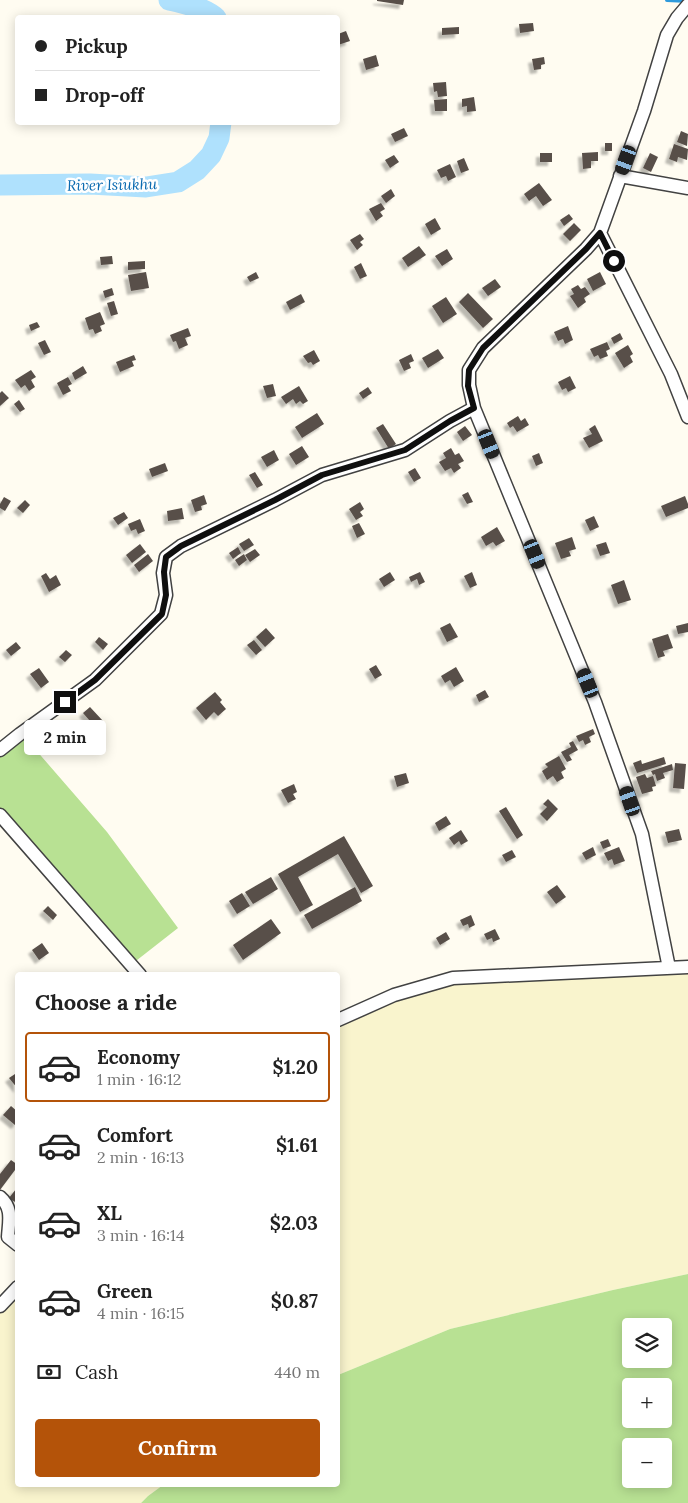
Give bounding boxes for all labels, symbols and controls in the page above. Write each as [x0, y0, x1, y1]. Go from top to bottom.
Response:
text: Pickup [65, 34, 128, 58]
text: Drop-off [65, 83, 144, 107]
car [613, 143, 638, 177]
water label: River Isiukhu [67, 174, 157, 195]
route start [603, 250, 625, 272]
car [476, 427, 501, 461]
car [522, 537, 547, 571]
car [575, 666, 600, 700]
route end [54, 691, 76, 713]
callout: 2 min [24, 720, 106, 754]
text: 2 min [44, 727, 86, 747]
car [618, 784, 641, 818]
text: Choose a ride [35, 988, 177, 1016]
icon: car [37, 1045, 82, 1090]
text: Economy [97, 1045, 180, 1069]
text: $1.20 [272, 1055, 318, 1079]
text: 1 min · 16:12 [97, 1069, 181, 1089]
icon: car [37, 1123, 82, 1168]
text: Comfort [97, 1123, 173, 1147]
text: $1.61 [276, 1133, 318, 1157]
text: 2 min · 16:13 [97, 1147, 185, 1167]
icon: car [37, 1201, 82, 1246]
text: XL [97, 1201, 122, 1225]
text: $2.03 [270, 1211, 318, 1235]
text: 3 min · 16:14 [97, 1225, 185, 1245]
icon: car [37, 1279, 82, 1324]
text: Green [97, 1279, 153, 1303]
text: $0.87 [271, 1289, 318, 1313]
text: 4 min · 16:15 [97, 1303, 184, 1323]
map controls [622, 1318, 672, 1488]
button: layers [622, 1318, 672, 1368]
icon: cash [35, 1358, 63, 1386]
text: Cash [75, 1360, 118, 1384]
text: 440 m [274, 1362, 320, 1382]
button: + [622, 1378, 672, 1428]
button: Confirm [35, 1419, 320, 1477]
button: − [622, 1438, 672, 1488]

